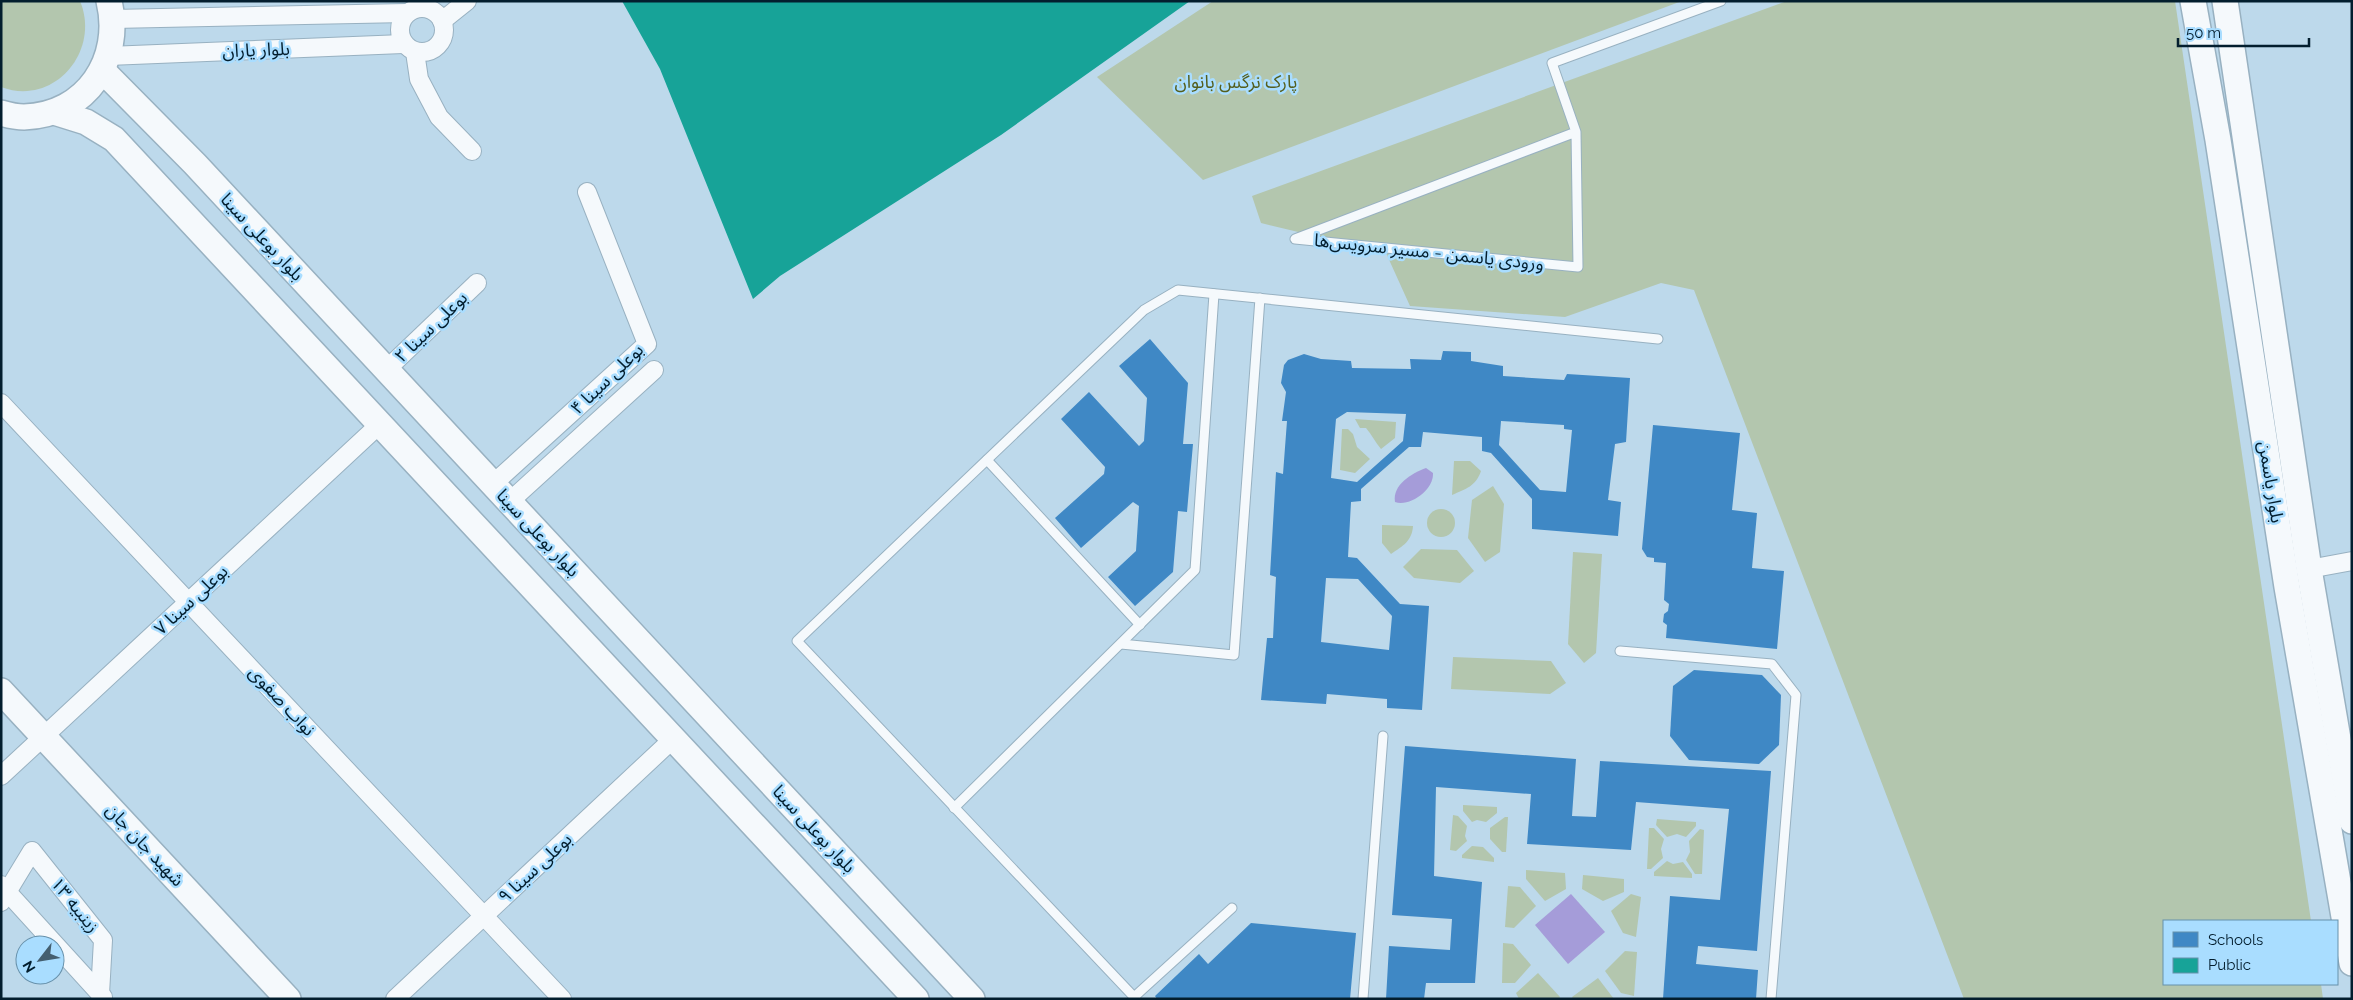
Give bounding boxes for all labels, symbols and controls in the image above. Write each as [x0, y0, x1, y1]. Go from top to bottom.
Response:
scale bar [2178, 15, 2309, 47]
text: 50 m [2186, 24, 2221, 42]
street label: بلوار یاران [222, 38, 290, 62]
park label: پارک نرگس بانوان [1174, 71, 1298, 93]
street label: بلوار بوعلی سینا [216, 189, 308, 285]
street label: ورودی یاسمن - مسیر سرویس‌ها [1313, 229, 1545, 275]
street label: بوعلی سینا ۲ [390, 287, 472, 367]
street label: بوعلی سینا ۴ [566, 339, 648, 419]
street label: بلوار یاسمن [2254, 440, 2288, 524]
street label: بلوار بوعلی سینا [492, 485, 584, 581]
street label: بوعلی سینا ۷ [150, 560, 232, 640]
street label: نواب صفوی [244, 662, 320, 740]
street label: بلوار بوعلی سینا [768, 781, 860, 877]
street label: شهید جان جان [101, 799, 189, 891]
street label: بوعلی سینا ۹ [494, 828, 576, 908]
street label: زینبیه ۱۳ [46, 873, 104, 937]
legend [2163, 920, 2338, 985]
text: Schools [2208, 931, 2263, 949]
north arrow [15, 935, 65, 985]
text: Public [2208, 956, 2251, 974]
text: N [19, 958, 38, 975]

